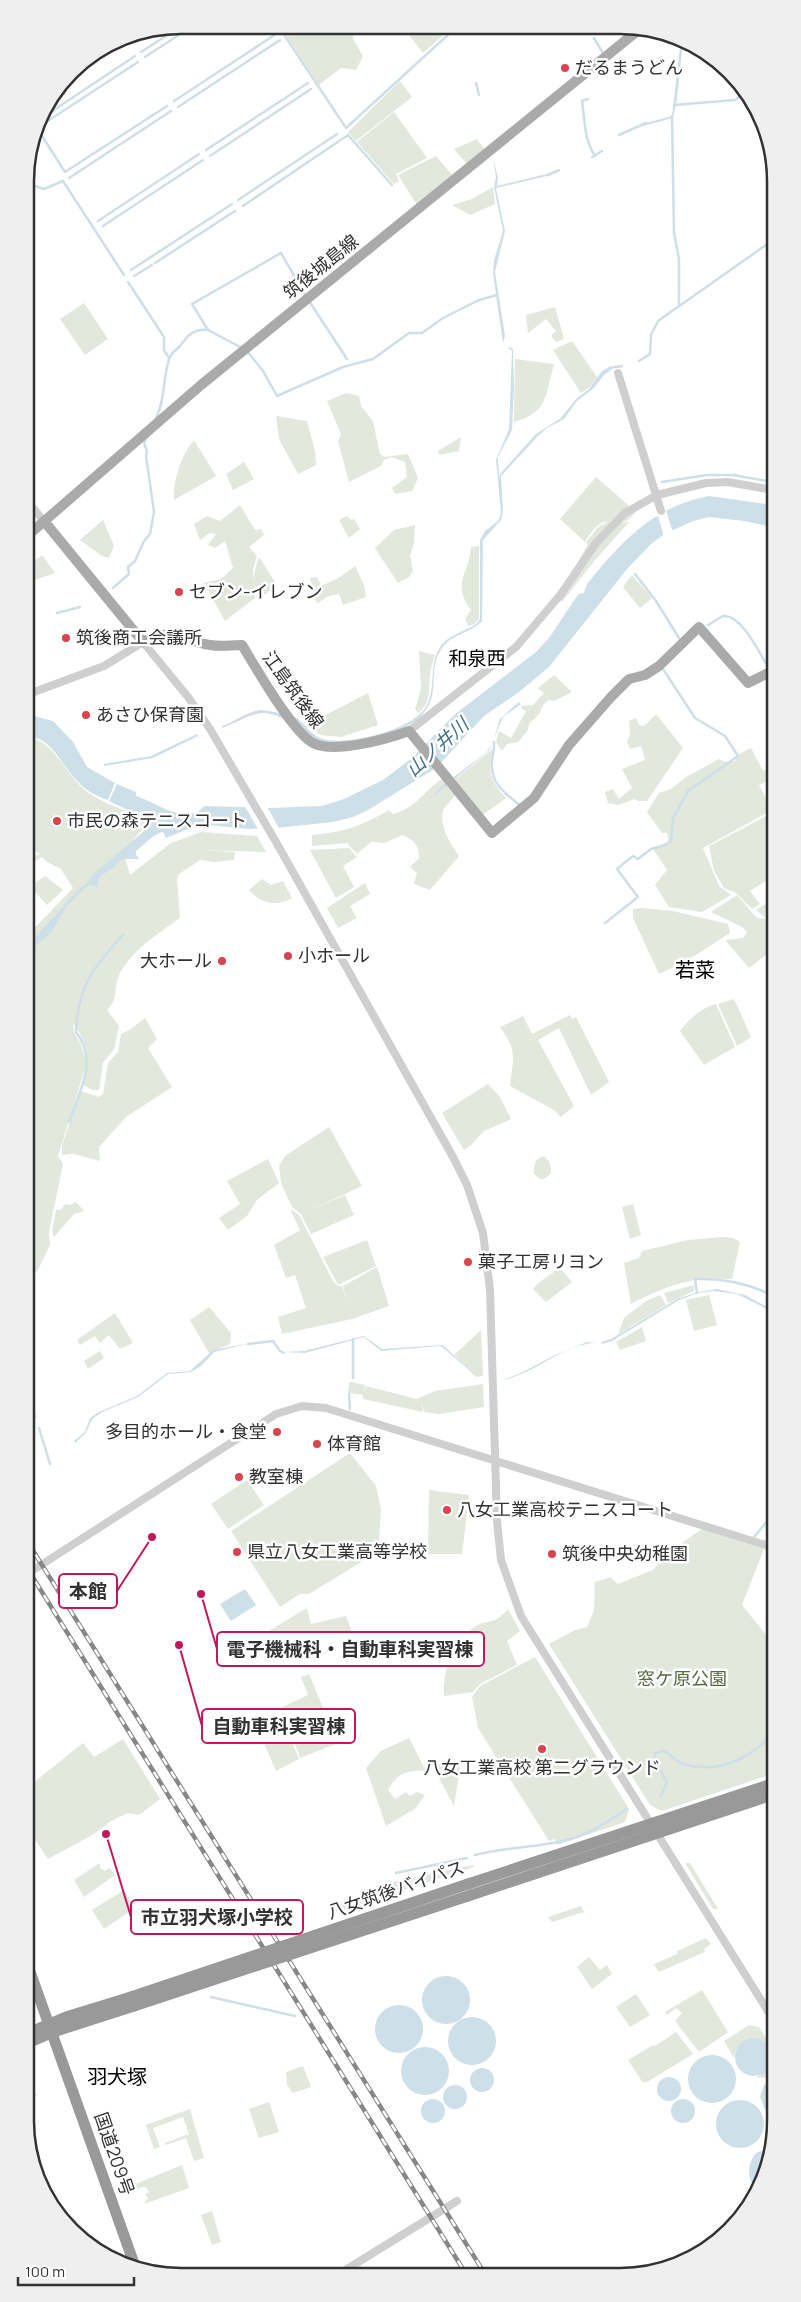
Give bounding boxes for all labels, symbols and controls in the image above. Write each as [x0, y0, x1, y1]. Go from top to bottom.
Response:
place label: だるまうどん [575, 55, 683, 79]
marker: だるまうどん [559, 62, 571, 74]
street label: 筑後城島線 [278, 229, 363, 304]
place label: セブン-イレブン [189, 579, 323, 603]
marker: セブン-イレブン [173, 586, 185, 598]
place label: 筑後商工会議所 [76, 625, 202, 649]
marker: 筑後商工会議所 [60, 632, 72, 644]
district label: 和泉西 [448, 645, 506, 671]
street label: 江島筑後線 [258, 646, 330, 733]
place label: あさひ保育園 [96, 702, 204, 726]
marker: あさひ保育園 [80, 709, 92, 721]
water label: 山ノ井川 [400, 711, 475, 782]
place label: 市民の森テニスコート [67, 808, 247, 832]
marker: 市民の森テニスコート [51, 815, 63, 827]
place label: 小ホール [298, 943, 370, 967]
place label: 大ホール [140, 948, 212, 972]
marker: 小ホール [282, 950, 294, 962]
marker: 大ホール [216, 955, 228, 967]
district label: 若菜 [675, 956, 715, 983]
place label: 菓子工房リヨン [478, 1249, 604, 1273]
marker: 菓子工房リヨン [462, 1256, 474, 1268]
place label: 多目的ホール・食堂 [105, 1419, 267, 1443]
marker: 多目的ホール・食堂 [271, 1426, 283, 1438]
place label: 体育館 [327, 1431, 381, 1455]
marker: 体育館 [311, 1438, 323, 1450]
place label: 教室棟 [249, 1464, 303, 1488]
marker: 教室棟 [233, 1471, 245, 1483]
place label: 八女工業高校テニスコート [457, 1497, 673, 1521]
marker: 八女工業高校テニスコート [441, 1504, 453, 1516]
place label: 県立八女工業高等学校 [247, 1539, 427, 1563]
place label: 筑後中央幼稚園 [562, 1541, 688, 1565]
marker: 県立八女工業高等学校 [231, 1546, 243, 1558]
marker: 筑後中央幼稚園 [546, 1548, 558, 1560]
callout: 本館 [59, 1574, 117, 1608]
text: 本館 [69, 1578, 107, 1604]
callout: 電子機械科・自動車科実習棟 [217, 1632, 484, 1666]
text: 電子機械科・自動車科実習棟 [226, 1636, 474, 1662]
park label: 窓ケ原公園 [637, 1666, 727, 1690]
callout: 自動車科実習棟 [202, 1709, 355, 1743]
text: 自動車科実習棟 [212, 1713, 346, 1739]
marker: 八女工業高校 第二グラウンド [536, 1743, 548, 1755]
place label: 八女工業高校 第二グラウンド [423, 1755, 661, 1779]
street label: 八女筑後バイパス [324, 1854, 467, 1924]
callout: 市立羽犬塚小学校 [131, 1900, 303, 1934]
text: 市立羽犬塚小学校 [141, 1904, 293, 1930]
district label: 羽犬塚 [87, 2063, 147, 2090]
street label: 国道209号 [90, 2109, 140, 2198]
scale bar [18, 2254, 134, 2286]
text: 100 m [25, 2261, 65, 2282]

